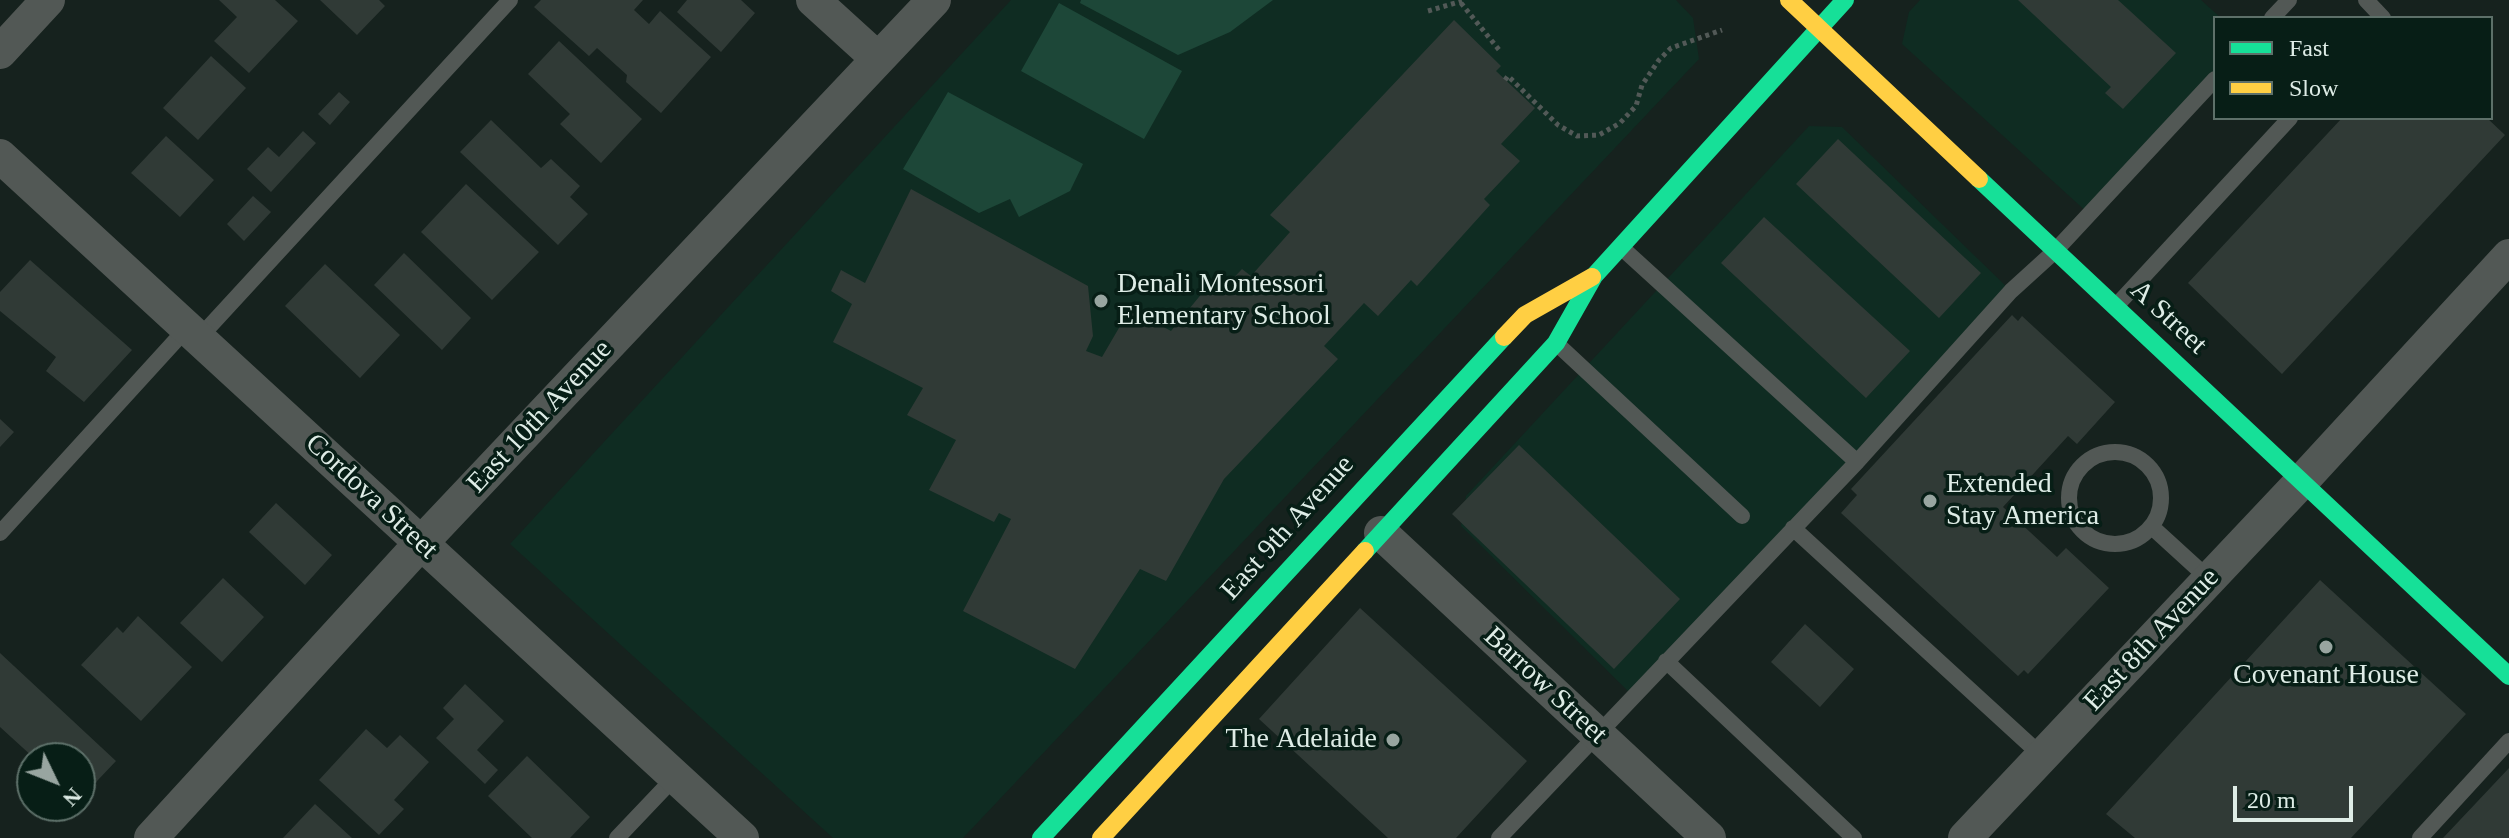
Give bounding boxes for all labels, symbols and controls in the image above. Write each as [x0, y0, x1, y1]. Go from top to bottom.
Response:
legend [2213, 16, 2493, 120]
text: Fast [2289, 35, 2329, 61]
text: Slow [2289, 75, 2338, 101]
place label: Denali Montessori Elementary School [1117, 268, 1331, 334]
street label: A Street [2123, 274, 2213, 362]
marker: Denali Montessori Elementary School [1092, 292, 1110, 310]
street label: East 10th Avenue [461, 334, 619, 500]
street label: Cordova Street [298, 427, 444, 567]
street label: East 9th Avenue [1214, 449, 1362, 607]
place label: Extended Stay America [1946, 468, 2099, 534]
marker: Extended Stay America [1921, 492, 1939, 510]
street label: East 8th Avenue [2077, 562, 2227, 718]
street label: Barrow Street [1476, 620, 1614, 752]
marker: Covenant House [2317, 638, 2335, 656]
place label: Covenant House [2233, 659, 2419, 693]
place label: The Adelaide [1225, 723, 1377, 757]
marker: The Adelaide [1384, 731, 1402, 749]
north arrow [16, 742, 96, 822]
scale bar [2237, 770, 2357, 820]
text: N [58, 783, 87, 812]
text: 20 m [2247, 787, 2296, 813]

